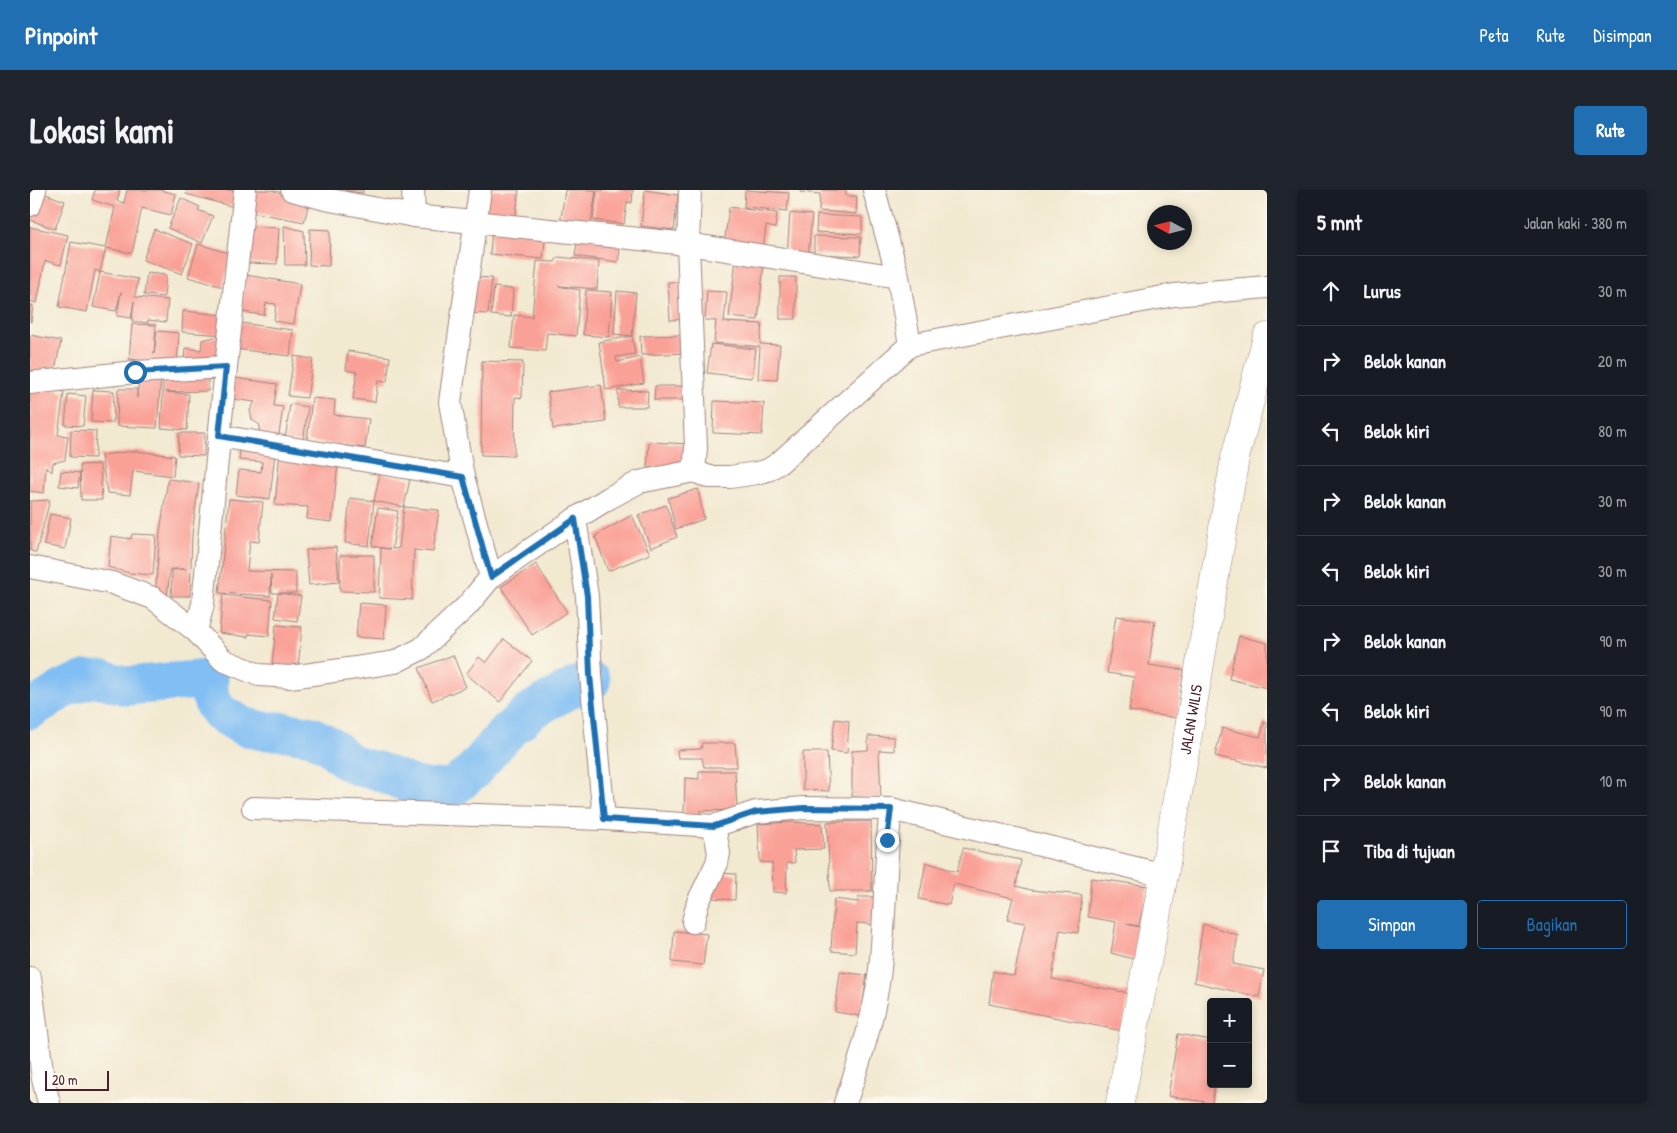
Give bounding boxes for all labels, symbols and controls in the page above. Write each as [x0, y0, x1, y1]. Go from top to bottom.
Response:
text: Pinpoint [25, 19, 97, 51]
text: Peta [1480, 23, 1509, 48]
text: Rute [1537, 23, 1565, 48]
text: Disimpan [1593, 23, 1652, 48]
button: Rute [1574, 106, 1647, 155]
text: Lokasi kami [30, 107, 175, 154]
north arrow [1147, 205, 1192, 250]
text: 5 mnt [1317, 208, 1362, 237]
text: Jalan kaki · 380 m [1524, 212, 1627, 234]
icon: ahead [1317, 277, 1345, 305]
text: Lurus [1364, 278, 1401, 304]
text: 30 m [1598, 280, 1627, 302]
icon: right [1317, 347, 1345, 375]
text: Belok kanan [1364, 348, 1446, 374]
text: 20 m [1598, 350, 1627, 372]
route start [124, 361, 147, 384]
icon: left [1317, 417, 1345, 445]
text: Belok kiri [1364, 418, 1430, 444]
text: 80 m [1598, 420, 1627, 442]
icon: right [1317, 487, 1345, 515]
text: Belok kanan [1364, 488, 1446, 514]
text: 30 m [1598, 490, 1627, 512]
icon: left [1317, 557, 1345, 585]
text: Belok kiri [1364, 558, 1430, 584]
text: 30 m [1598, 560, 1627, 582]
icon: right [1317, 627, 1345, 655]
text: Belok kanan [1364, 628, 1446, 654]
text: 90 m [1599, 630, 1627, 652]
street label: JALAN WILIS [1174, 682, 1207, 756]
icon: left [1317, 697, 1345, 725]
text: Belok kiri [1364, 698, 1430, 724]
text: 90 m [1599, 700, 1627, 722]
icon: right [1317, 767, 1345, 795]
text: Belok kanan [1364, 768, 1446, 794]
text: 10 m [1599, 770, 1627, 792]
route end [876, 829, 899, 852]
icon: arrive [1317, 837, 1345, 865]
text: Tiba di tujuan [1364, 838, 1455, 864]
button: Simpan [1317, 900, 1467, 949]
button: Bagikan [1477, 900, 1627, 949]
map controls [1207, 998, 1252, 1088]
button: + [1207, 998, 1252, 1043]
button: − [1207, 1043, 1252, 1088]
scale bar [45, 1068, 109, 1091]
text: 20 m [52, 1070, 78, 1089]

